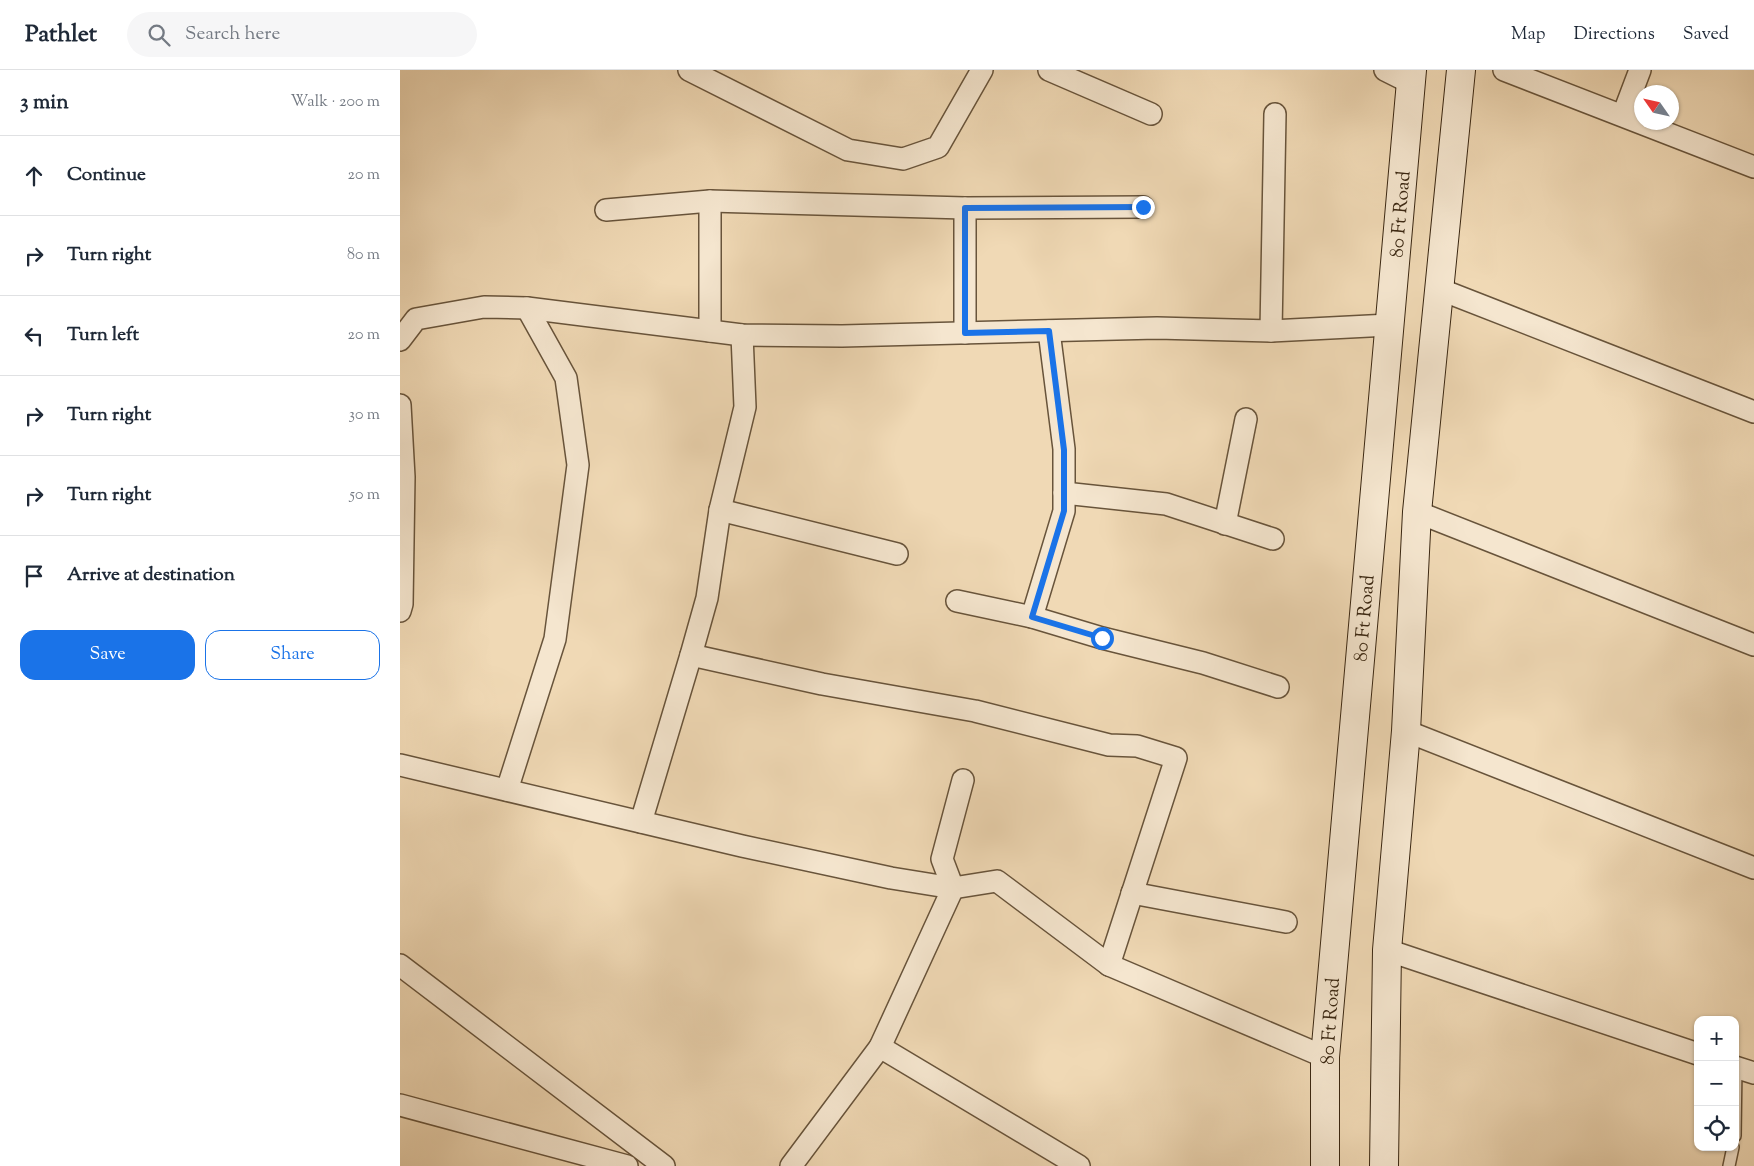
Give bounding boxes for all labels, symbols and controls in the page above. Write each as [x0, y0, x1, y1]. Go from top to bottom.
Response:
search box [127, 12, 477, 57]
text: Pathlet [25, 18, 97, 52]
icon: search [145, 21, 173, 49]
text: Search here [185, 21, 280, 48]
text: Map [1511, 22, 1546, 48]
text: Directions [1574, 22, 1655, 48]
text: Saved [1683, 22, 1729, 48]
north arrow [1634, 85, 1679, 130]
text: 3 min [20, 88, 69, 118]
text: Walk · 200 m [291, 91, 380, 114]
icon: ahead [20, 162, 48, 190]
text: Continue [67, 162, 146, 189]
text: 20 m [347, 164, 380, 187]
street label: 80 Ft Road [1384, 169, 1419, 259]
route end [1132, 196, 1155, 219]
icon: right [20, 242, 48, 270]
text: Turn right [67, 242, 151, 269]
text: 80 m [347, 244, 380, 267]
icon: left [20, 322, 48, 350]
text: Turn left [67, 322, 139, 349]
text: 20 m [347, 324, 380, 347]
icon: right [20, 402, 48, 430]
text: Turn right [67, 402, 151, 429]
text: 30 m [349, 404, 380, 427]
icon: right [20, 482, 48, 510]
text: Turn right [67, 482, 151, 509]
text: 50 m [349, 484, 380, 507]
icon: arrive [20, 562, 48, 590]
text: Arrive at destination [67, 562, 235, 589]
street label: 80 Ft Road [1348, 573, 1383, 663]
route start [1091, 627, 1114, 650]
button: Save [20, 630, 195, 680]
button: Share [205, 630, 380, 680]
street label: 80 Ft Road [1315, 977, 1348, 1066]
map controls [1694, 1016, 1739, 1151]
button: + [1694, 1016, 1739, 1061]
button: − [1694, 1061, 1739, 1106]
button: locate [1694, 1106, 1739, 1151]

